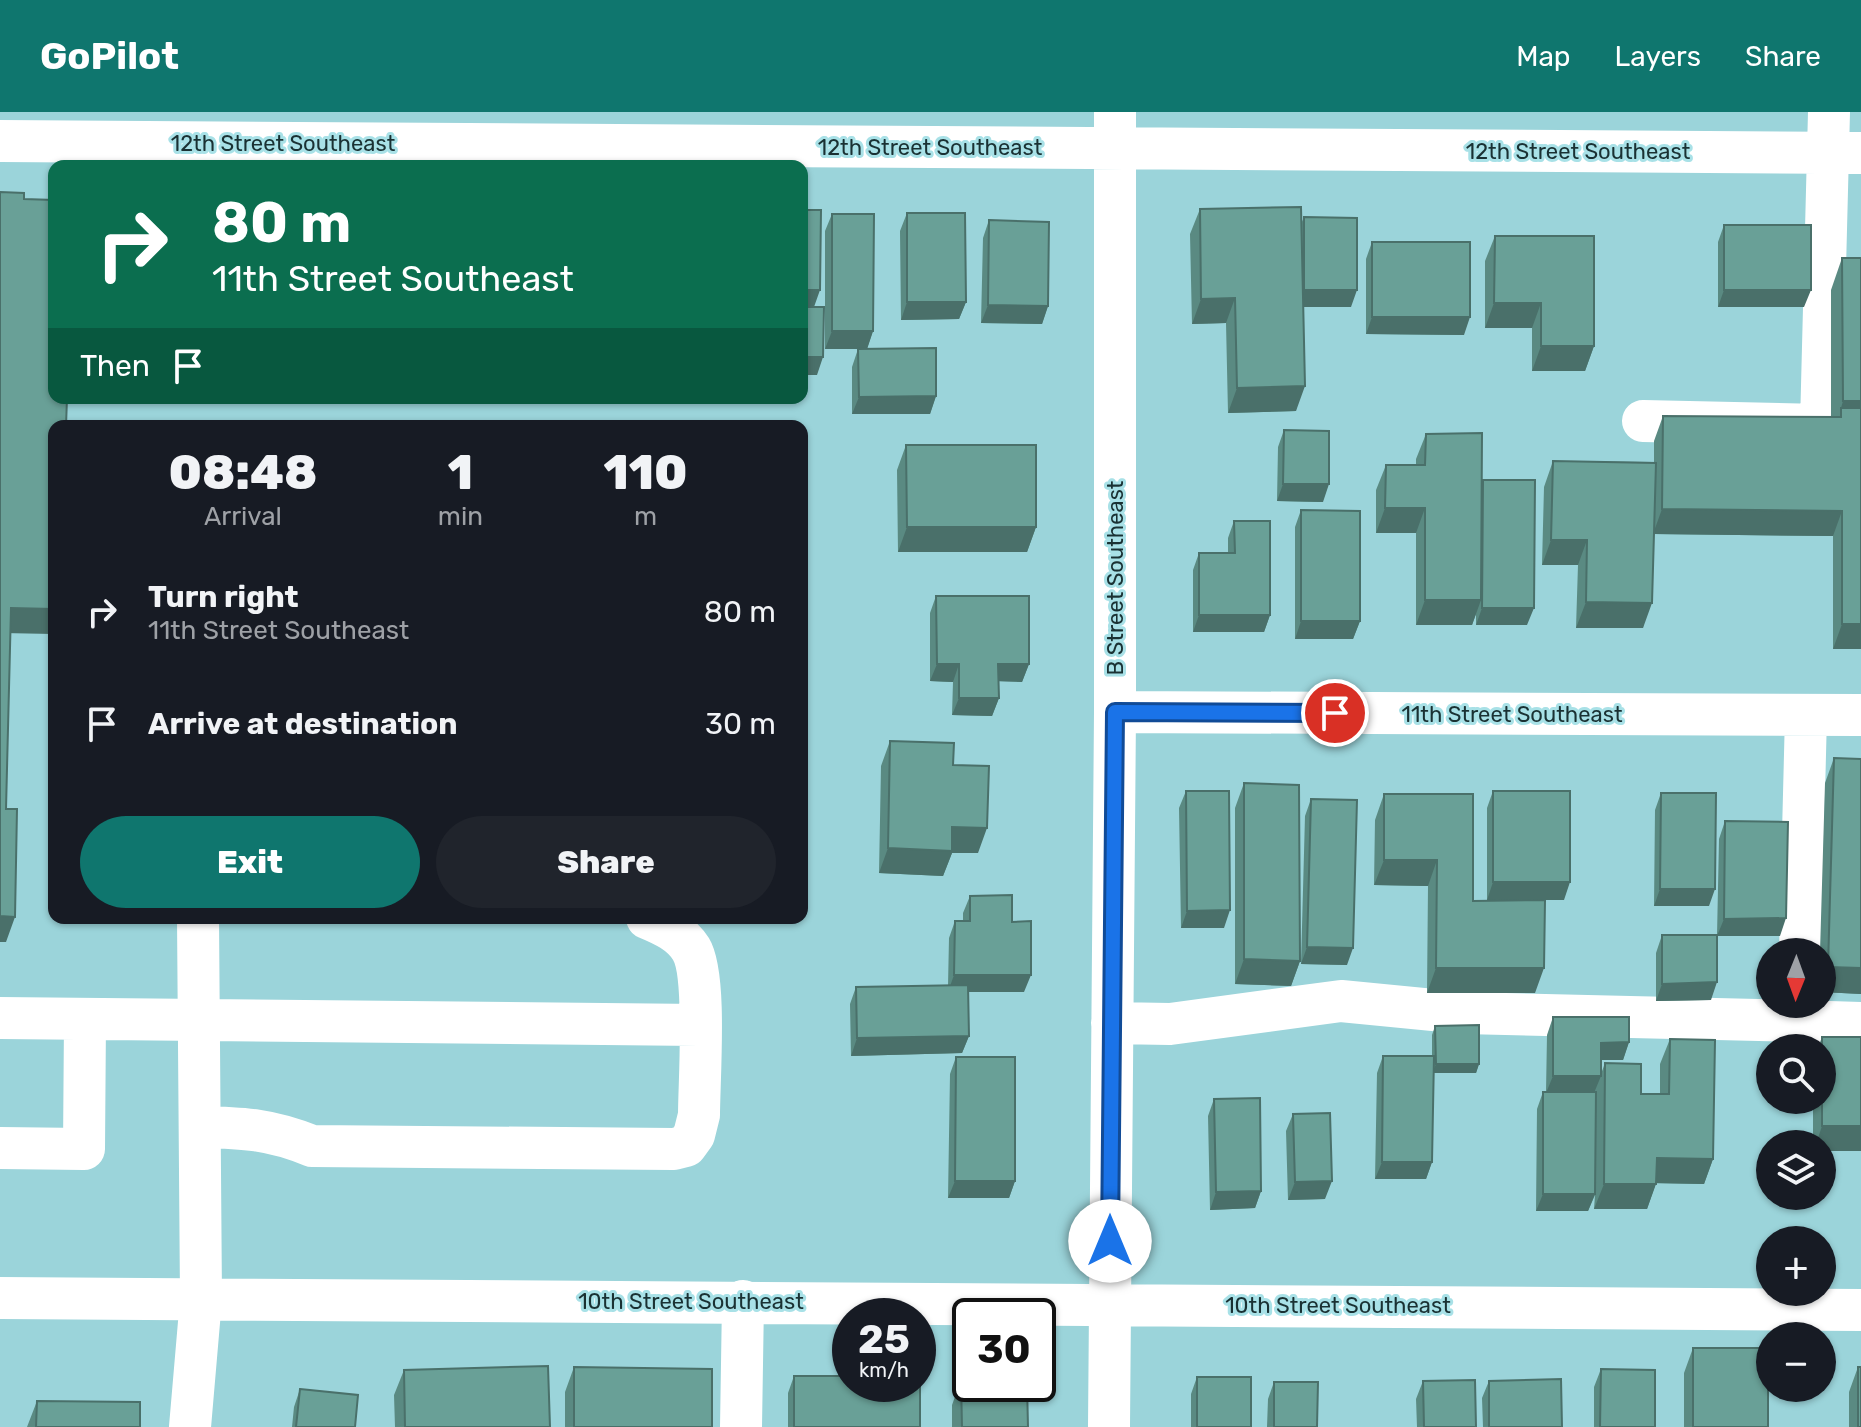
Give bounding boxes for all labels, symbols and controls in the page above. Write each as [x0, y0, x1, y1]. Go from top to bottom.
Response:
text: GoPilot [40, 33, 179, 79]
text: Map [1516, 40, 1571, 73]
text: Layers [1615, 40, 1701, 73]
text: Share [1745, 40, 1821, 73]
street label: 12th Street Southeast [171, 130, 396, 157]
street label: 12th Street Southeast [818, 134, 1043, 161]
street label: 12th Street Southeast [1466, 138, 1691, 165]
text: 80 m [212, 190, 351, 256]
icon: right [80, 192, 184, 296]
text: 11th Street Southeast [212, 257, 574, 300]
icon: arrive [166, 344, 210, 388]
text: Then [80, 348, 150, 384]
text: 08:48 [168, 444, 317, 501]
text: 1 [448, 444, 473, 501]
text: 110 [603, 444, 688, 501]
street label: B Street Southeast [1102, 480, 1129, 675]
text: Arrival [204, 501, 282, 532]
text: min [438, 501, 483, 532]
text: m [634, 501, 657, 532]
text: Turn right [148, 579, 299, 615]
icon: right [80, 590, 124, 634]
text: 80 m [704, 594, 776, 630]
text: 11th Street Southeast [148, 615, 409, 646]
pin [1301, 679, 1369, 747]
icon: arrive [1313, 691, 1357, 735]
street label: 11th Street Southeast [1401, 701, 1623, 728]
icon: arrive [80, 702, 124, 746]
text: Arrive at destination [148, 706, 458, 742]
text: 30 m [705, 706, 776, 742]
button: Exit [80, 816, 420, 908]
button: Share [436, 816, 776, 908]
north arrow [1756, 938, 1836, 1018]
map controls [1756, 938, 1836, 1402]
button: search [1756, 1034, 1836, 1114]
button: layers [1756, 1130, 1836, 1210]
position arrow [1068, 1199, 1152, 1283]
button: + [1756, 1226, 1836, 1306]
street label: 10th Street Southeast [578, 1288, 804, 1315]
street label: 10th Street Southeast [1225, 1292, 1451, 1319]
speed limit sign: 30 [952, 1298, 1056, 1402]
text: 25 [858, 1316, 910, 1363]
button: − [1756, 1322, 1836, 1402]
text: km/h [859, 1358, 909, 1382]

